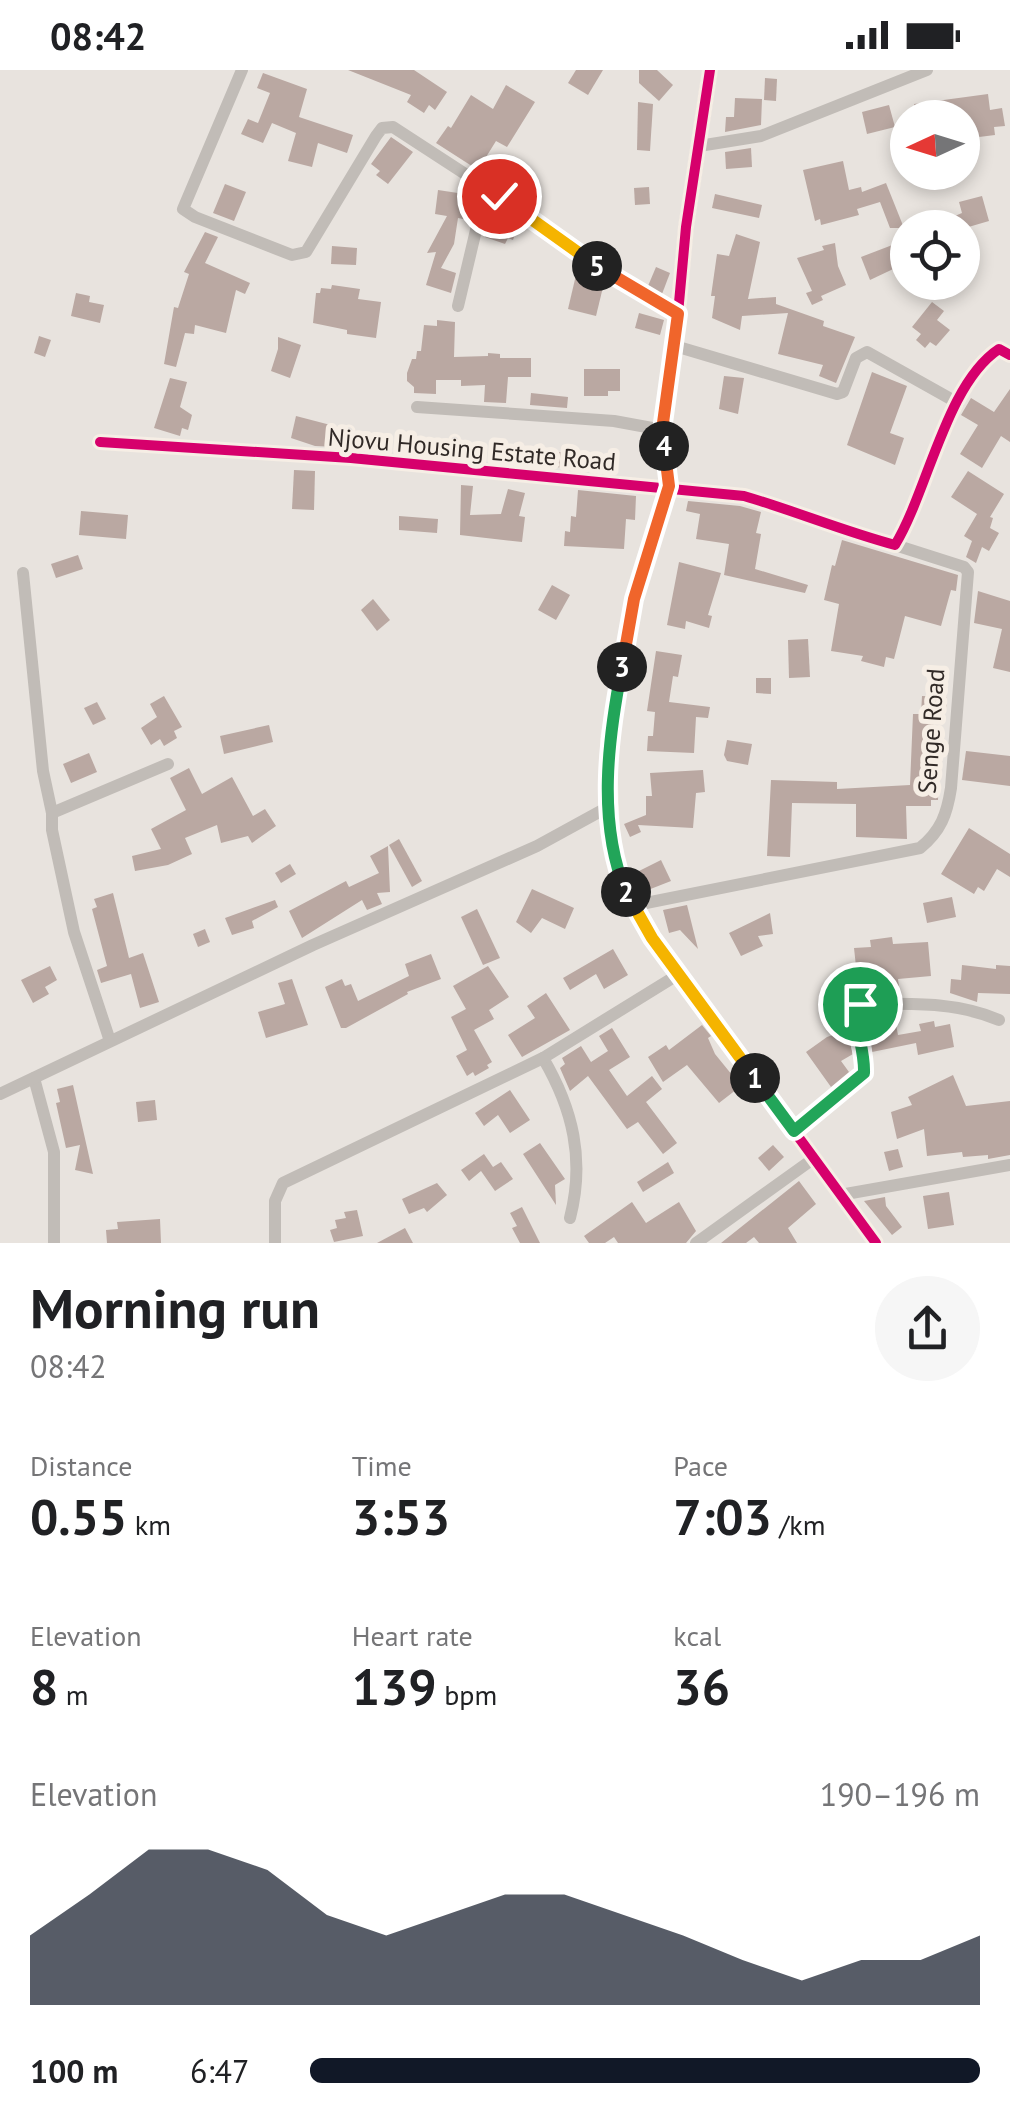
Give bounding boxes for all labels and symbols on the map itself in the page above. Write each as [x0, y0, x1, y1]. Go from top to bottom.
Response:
north arrow [890, 100, 980, 190]
pin [457, 154, 542, 239]
pin: 5 [572, 241, 622, 291]
street label: Njovu Housing Estate Road [327, 420, 617, 478]
pin: 4 [639, 421, 689, 471]
pin: 3 [597, 642, 647, 692]
street label: Senge Road [911, 667, 951, 795]
pin: 2 [601, 867, 651, 917]
pin [818, 962, 903, 1047]
pin: 1 [730, 1053, 780, 1103]

